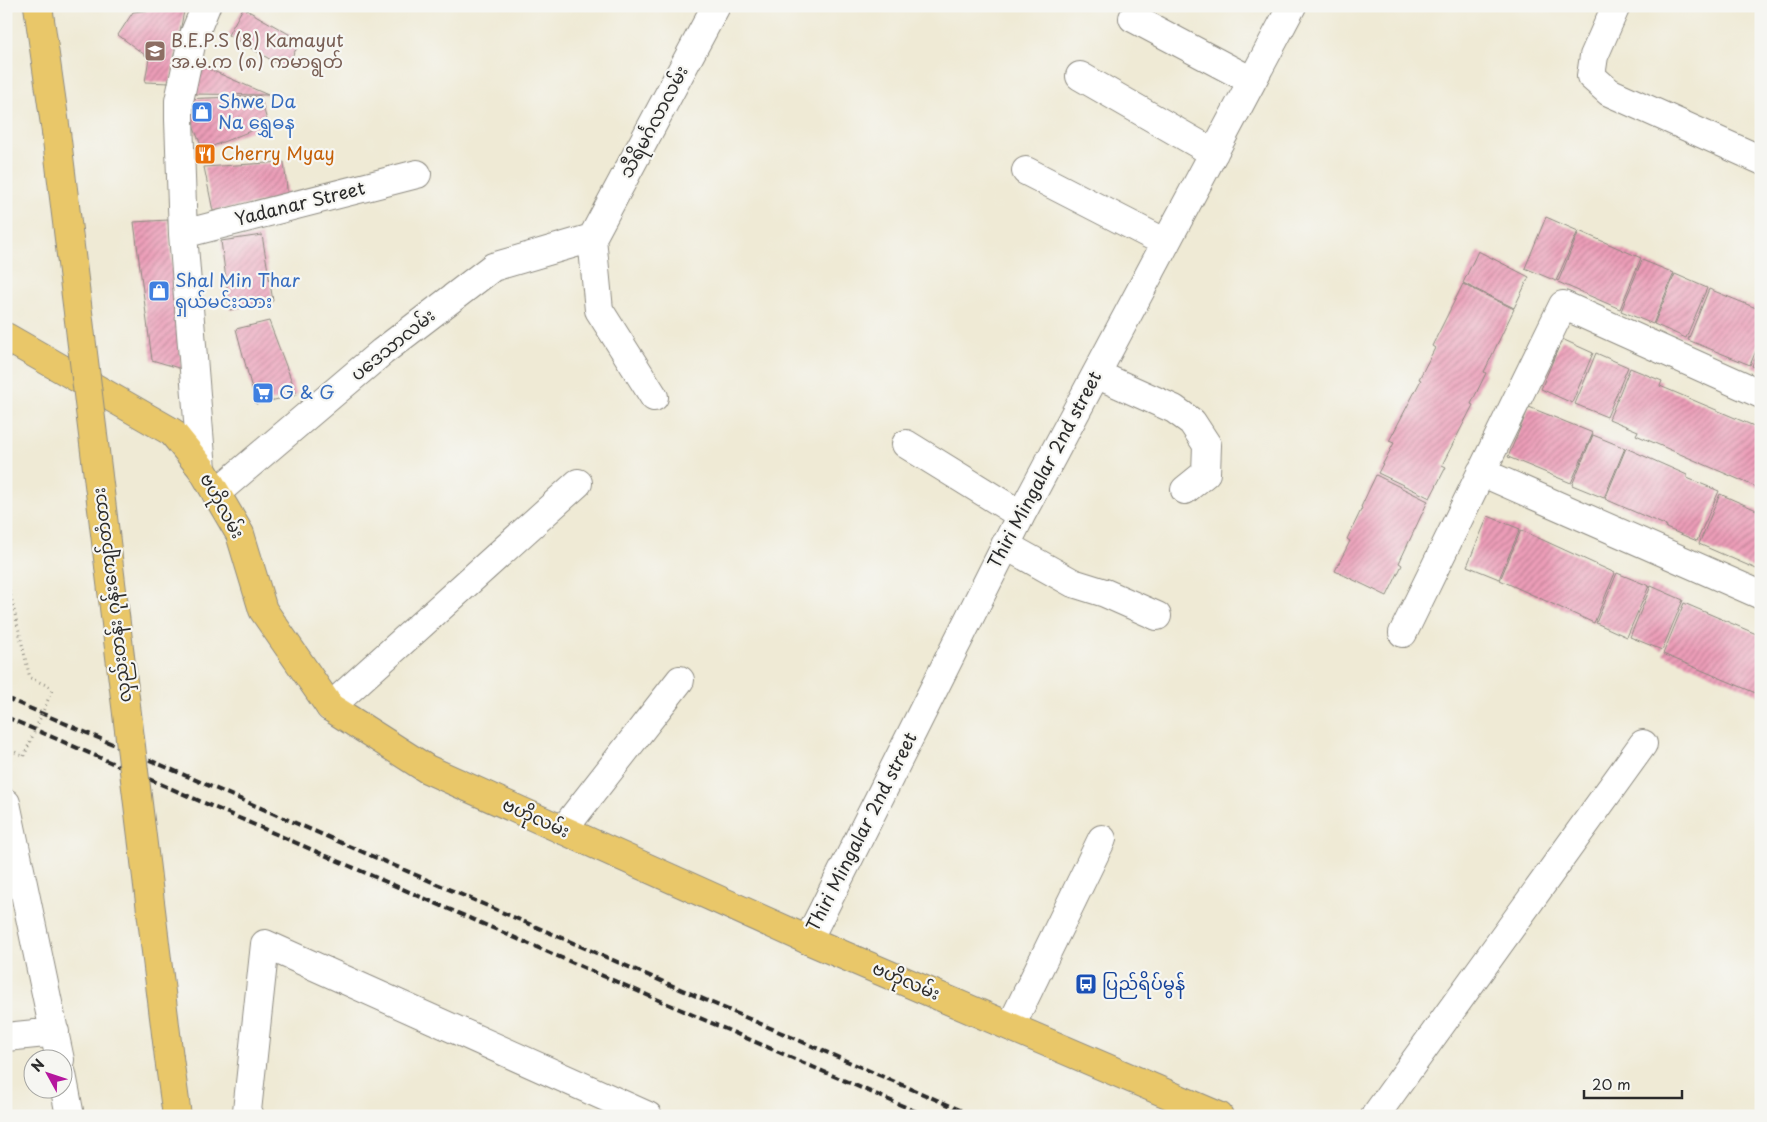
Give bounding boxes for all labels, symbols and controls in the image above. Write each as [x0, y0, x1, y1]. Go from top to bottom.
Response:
place label: B.E.P.S (8) Kamayut အ.မ.က (၈) ကမာရွတ် [171, 26, 344, 77]
school or university icon: B.E.P.S (8) Kamayut အ.မ.က (၈) ကမာရွတ် [143, 39, 167, 63]
street label: သီရိမင်္ဂလာလမ်း [612, 60, 696, 184]
place label: Shwe Da Na ရွှေဓန [218, 87, 297, 138]
shop icon: Shwe Da Na ရွှေဓန [190, 100, 214, 124]
place label: Cherry Myay [221, 139, 335, 166]
restaurant icon: Cherry Myay [193, 142, 217, 166]
street label: Yadanar Street [232, 173, 368, 232]
place label: Shal Min Thar ရှယ်မင်းသား [175, 266, 300, 317]
shop icon: Shal Min Thar ရှယ်မင်းသား [147, 279, 171, 303]
street label: ပဒေသာလမ်း [344, 301, 440, 386]
street label: Thiri Mingalar 2nd street [980, 366, 1107, 573]
place label: G & G [279, 378, 335, 405]
supermarket icon: G & G [251, 381, 275, 405]
street label: ဗဟိုလမ်း [192, 468, 252, 544]
street label: လှည်းတန်း ဂုန်းကျော်တံတား [84, 486, 140, 704]
street label: Thiri Mingalar 2nd street [799, 727, 923, 936]
street label: ဗဟိုလမ်း [497, 790, 575, 846]
street label: ဗဟိုလမ်း [867, 953, 945, 1009]
place label: ပြည်ရိပ်မွန် [1102, 969, 1185, 999]
bus stop icon: ပြည်ရိပ်မွန် [1074, 972, 1098, 996]
north arrow [22, 1050, 72, 1100]
text: N [26, 1054, 49, 1076]
scale bar [1584, 1067, 1682, 1099]
text: 20 m [1592, 1072, 1631, 1095]

